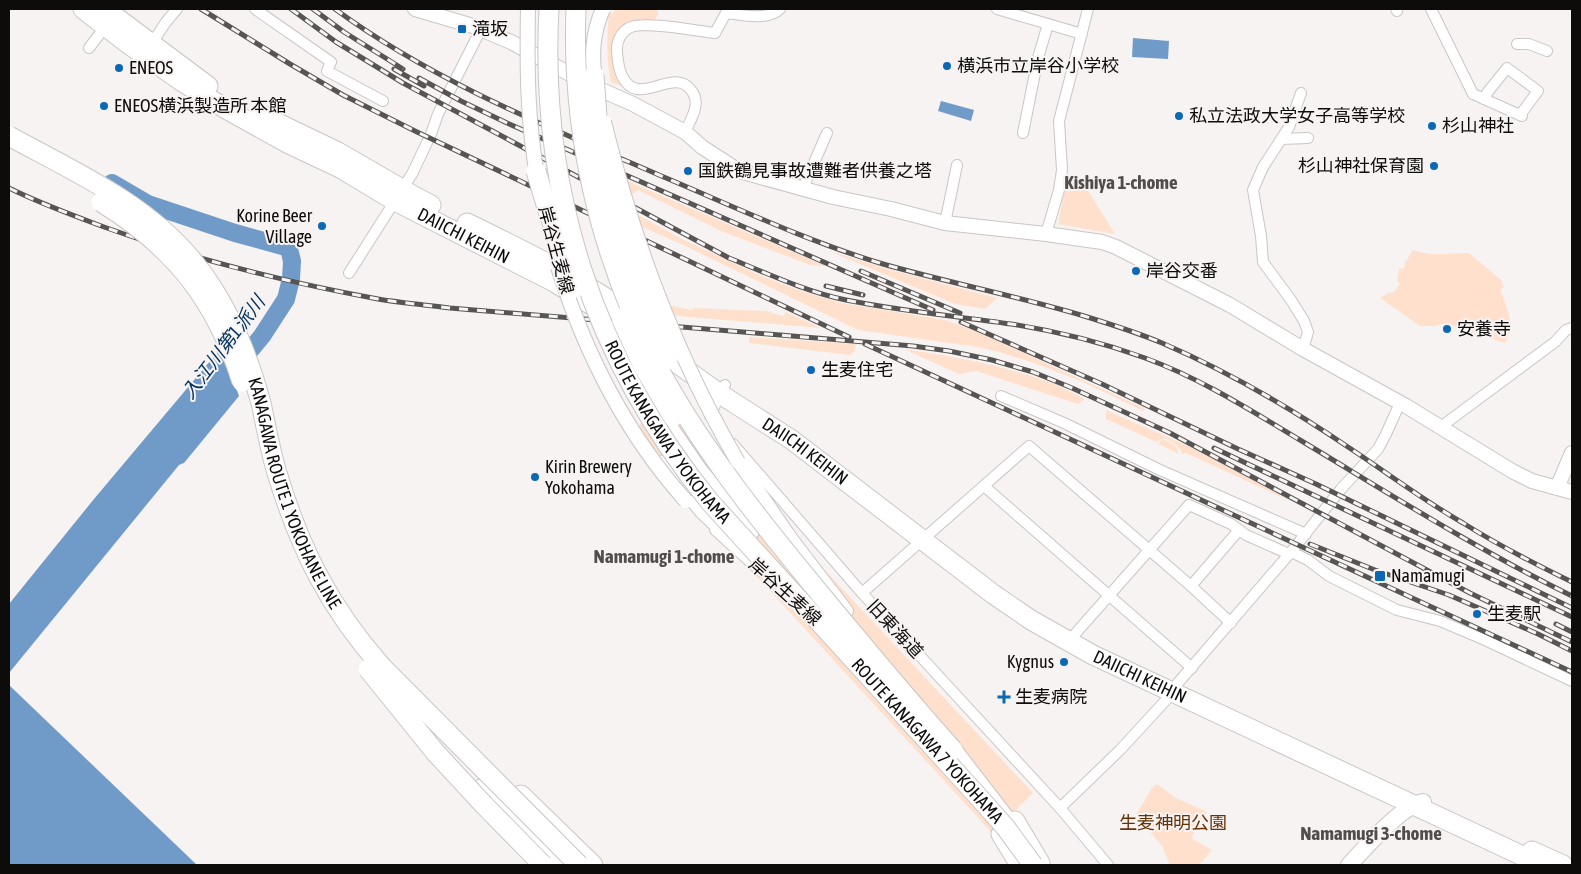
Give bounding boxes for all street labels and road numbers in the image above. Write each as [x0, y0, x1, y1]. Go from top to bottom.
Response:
street label: DAIICHI KEIHIN [414, 203, 513, 268]
street label: 岸谷生麦線 [535, 204, 578, 296]
street label: ROUTE KANAGAWA 7 YOKOHAMA [601, 337, 735, 528]
street label: KANAGAWA ROUTE 1 YOKOHANE LINE [244, 375, 346, 613]
street label: DAIICHI KEIHIN [759, 413, 852, 489]
street label: 岸谷生麦線 [745, 554, 826, 630]
street label: 旧東海道 [863, 595, 928, 662]
street label: DAIICHI KEIHIN [1090, 646, 1190, 707]
street label: ROUTE KANAGAWA 7 YOKOHAMA [848, 654, 1008, 827]

